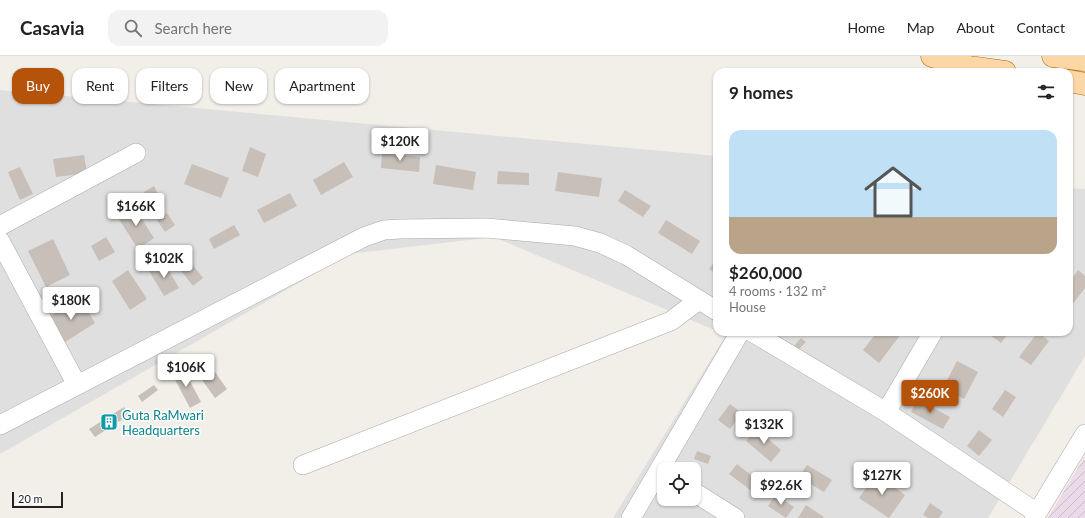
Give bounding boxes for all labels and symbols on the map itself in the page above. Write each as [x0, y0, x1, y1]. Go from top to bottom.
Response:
pin: $120K [372, 128, 428, 162]
pin: $166K [108, 193, 164, 227]
pin: $102K [136, 245, 192, 279]
pin: $180K [43, 287, 99, 321]
pin: $106K [158, 354, 214, 388]
pin: $260K [902, 380, 958, 414]
place label: Guta RaMwari Headquarters [122, 407, 204, 438]
pin: $132K [736, 411, 792, 445]
building icon: Guta RaMwari Headquarters [99, 412, 119, 432]
pin: $127K [854, 462, 910, 496]
pin: $92.6K [748, 472, 814, 506]
scale bar [12, 490, 63, 509]

